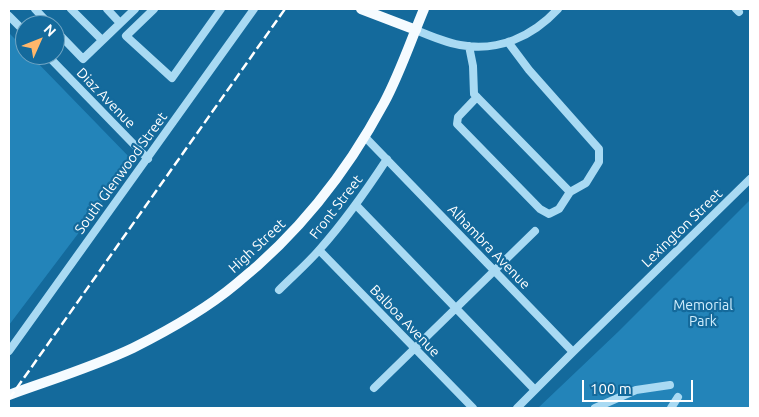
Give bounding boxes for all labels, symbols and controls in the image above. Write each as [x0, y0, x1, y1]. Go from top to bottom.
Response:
north arrow [15, 15, 65, 65]
text: N [41, 21, 59, 40]
street label: Diaz Avenue [73, 64, 139, 132]
street label: South Glenwood Street [71, 109, 171, 237]
street label: Front Street [306, 172, 366, 242]
street label: Lexington Street [638, 185, 726, 271]
street label: Alhambra Avenue [444, 201, 534, 293]
street label: High Street [225, 215, 289, 277]
street label: Balboa Avenue [366, 281, 444, 361]
park label: Memorial Park [673, 297, 733, 330]
scale bar [584, 370, 695, 402]
text: 100 m [590, 380, 632, 397]

